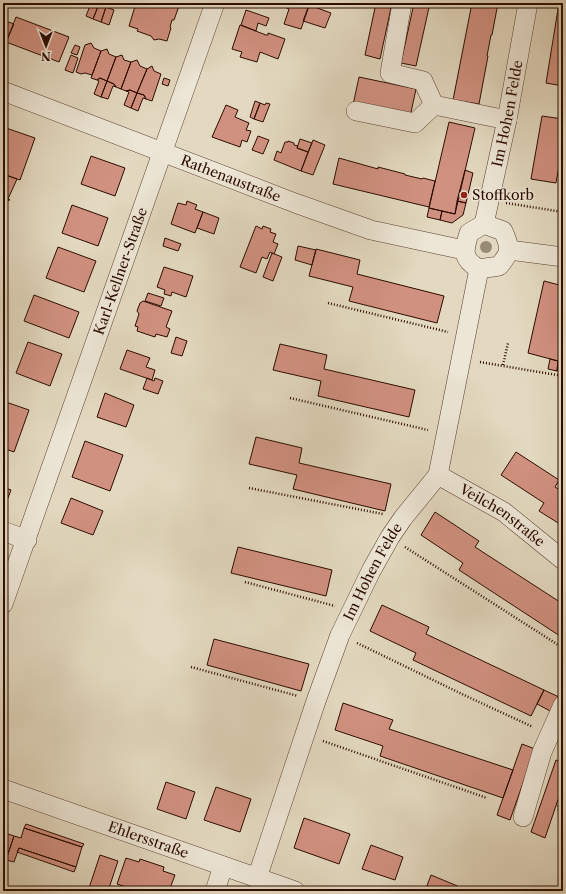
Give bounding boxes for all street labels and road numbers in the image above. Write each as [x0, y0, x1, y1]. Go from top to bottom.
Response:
street label: Im Hohen Felde [488, 59, 527, 169]
street label: Rathenaustraße [178, 151, 284, 206]
street label: Karl-Kellner-Straße [90, 205, 151, 337]
street label: Veilchenstraße [456, 479, 549, 551]
street label: Im Hohen Felde [339, 519, 406, 624]
street label: Ehlersstraße [106, 817, 191, 862]

